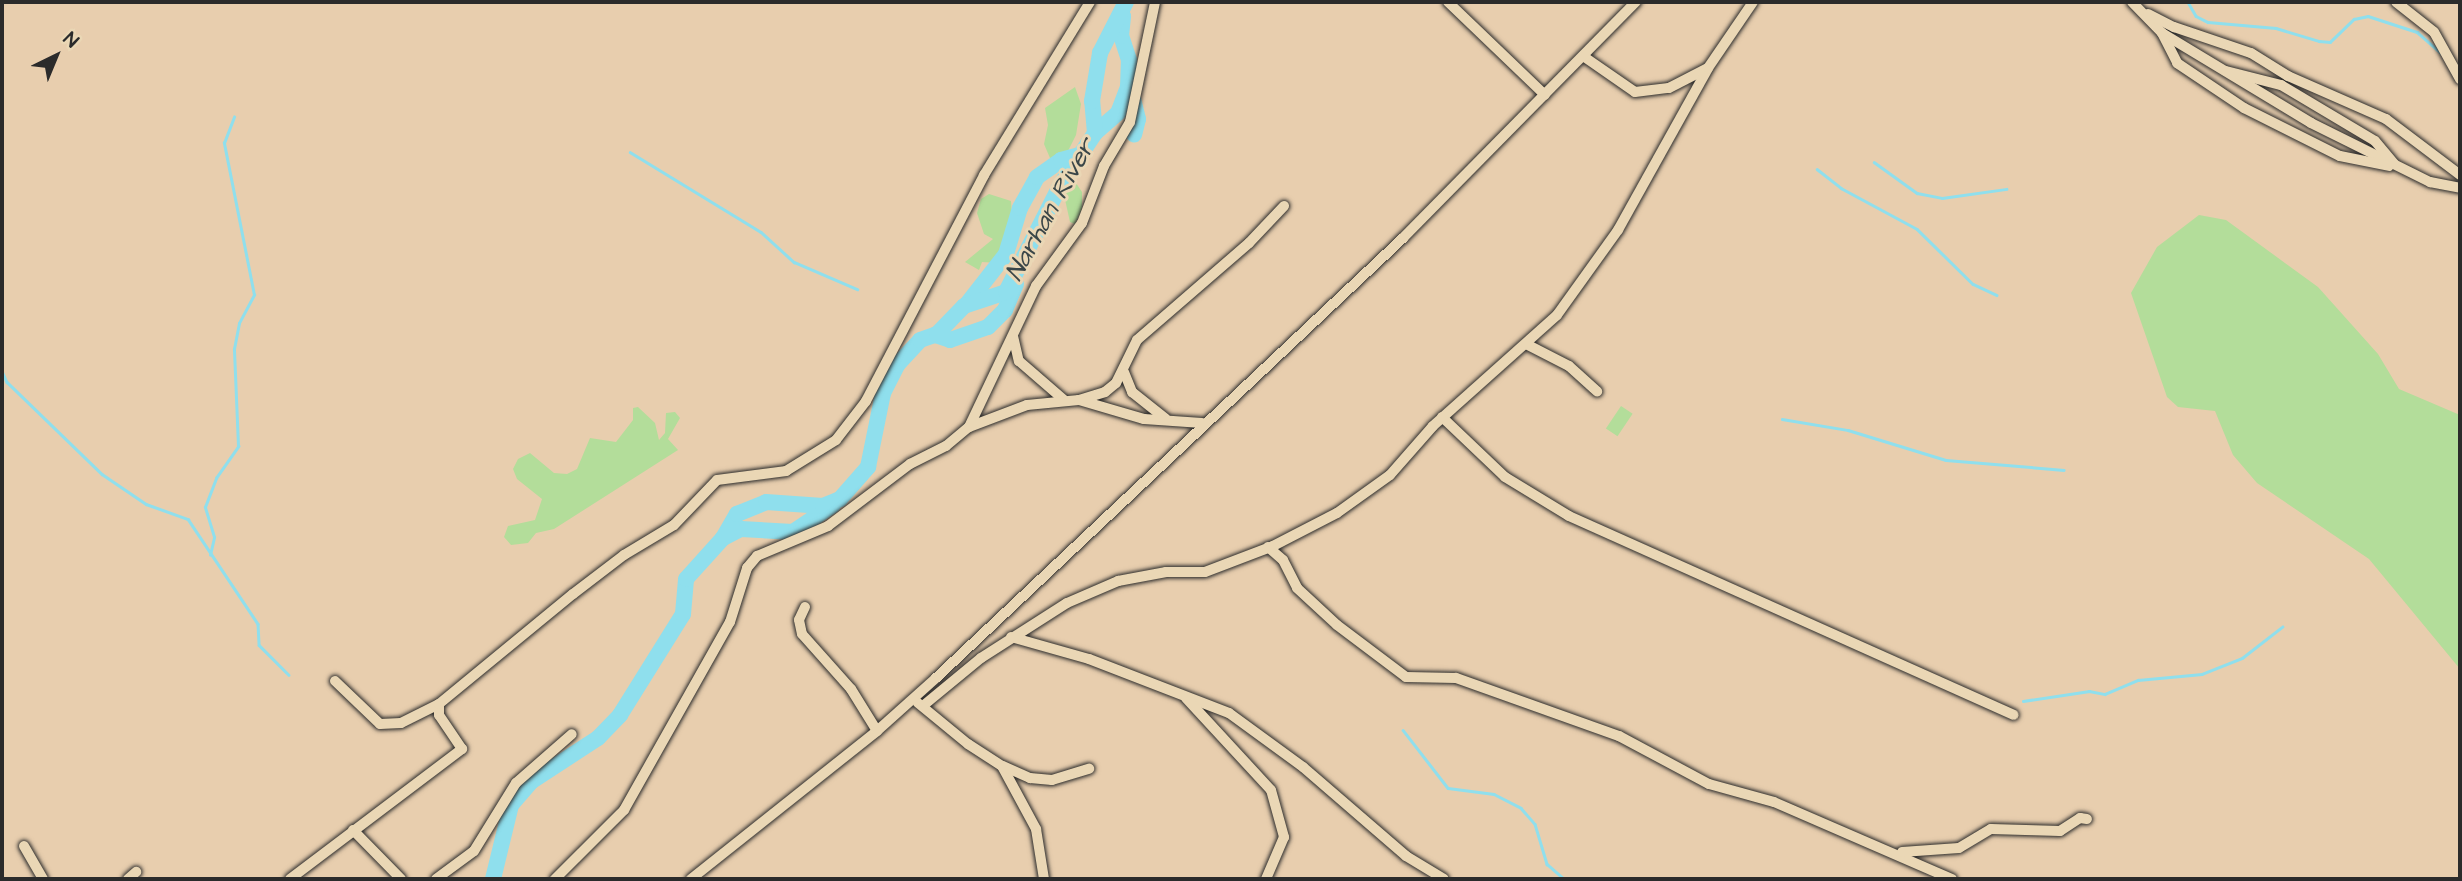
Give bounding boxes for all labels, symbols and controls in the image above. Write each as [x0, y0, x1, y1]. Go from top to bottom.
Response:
north arrow [21, 21, 91, 91]
text: N [57, 26, 84, 54]
water label: Narhan River [999, 133, 1103, 287]

